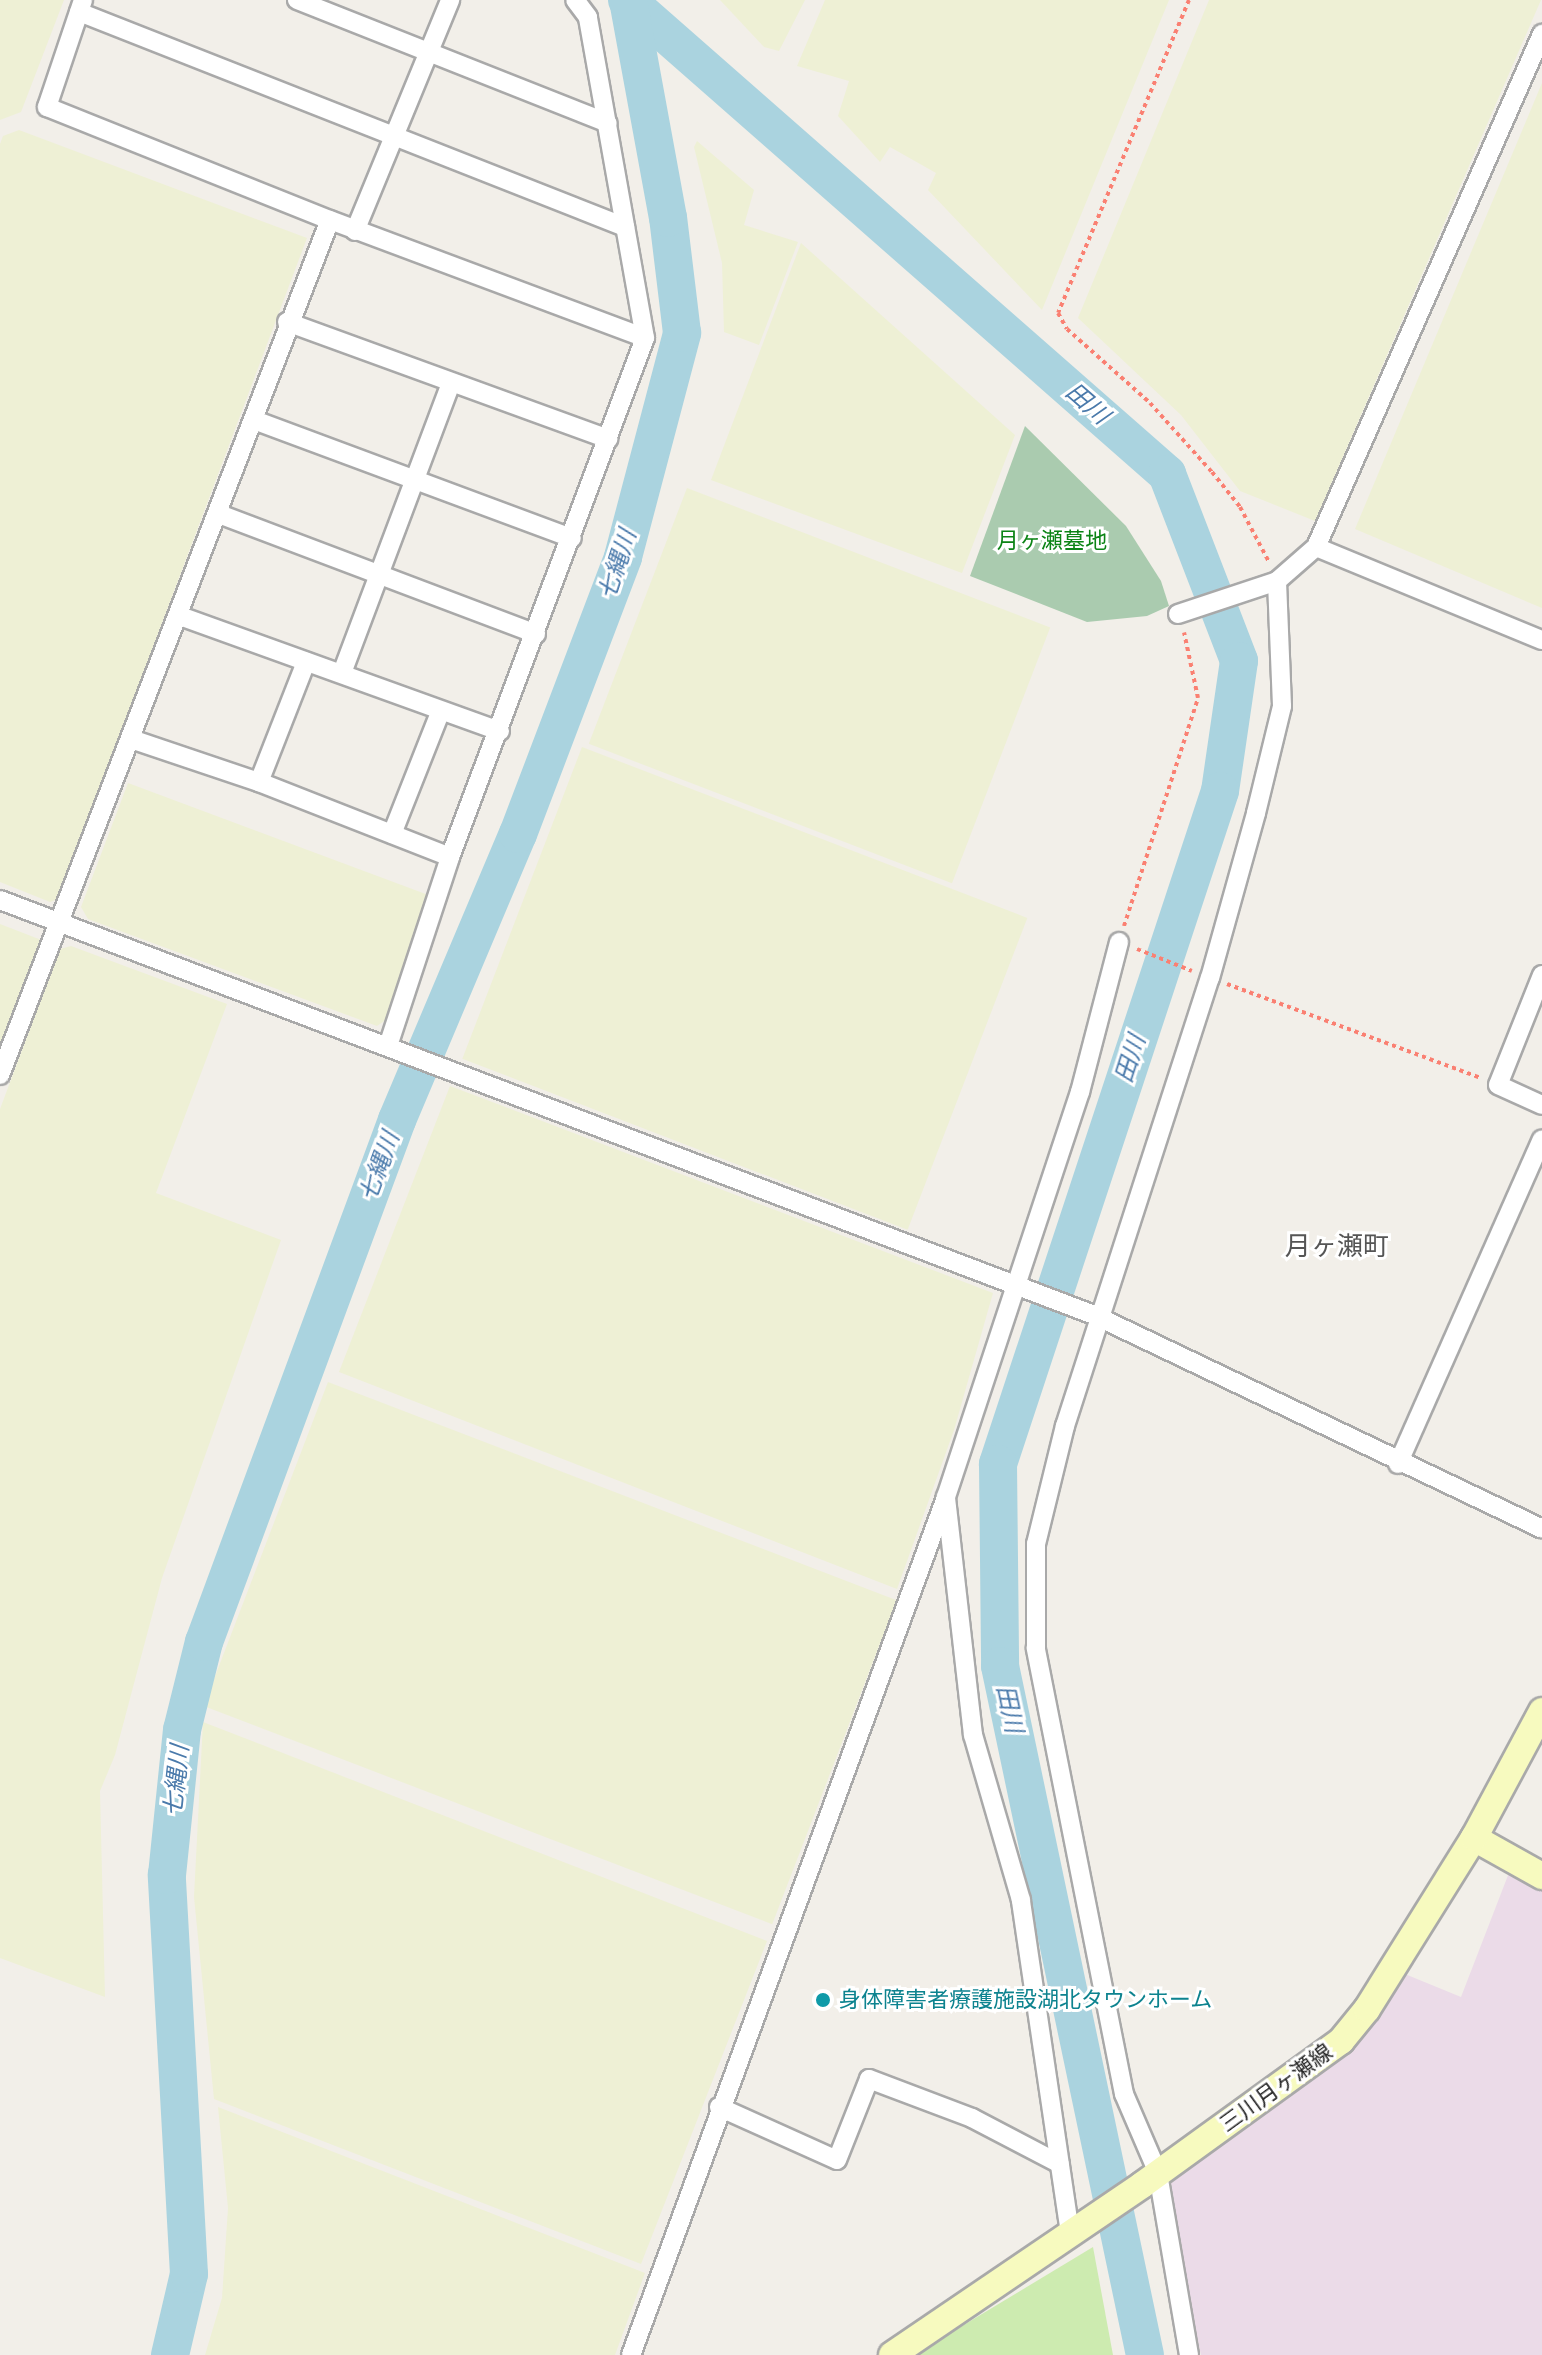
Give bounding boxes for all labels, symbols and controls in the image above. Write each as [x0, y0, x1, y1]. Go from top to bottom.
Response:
water label: 田川 [1059, 377, 1115, 431]
water label: 七縄川 [593, 526, 643, 604]
park label: 月ヶ瀬墓地 [997, 528, 1107, 554]
water label: 田川 [1110, 1032, 1152, 1086]
water label: 七縄川 [354, 1128, 406, 1206]
district label: 月ヶ瀬町 [1285, 1231, 1389, 1263]
water label: 田川 [990, 1683, 1028, 1735]
water label: 七縄川 [159, 1744, 195, 1818]
place label: 身体障害者療護施設湖北タウンホーム [839, 1987, 1213, 2013]
marker: 身体障害者療護施設湖北タウンホーム [814, 1991, 832, 2009]
street label: 三川月ヶ瀬線 [1215, 2039, 1337, 2137]

